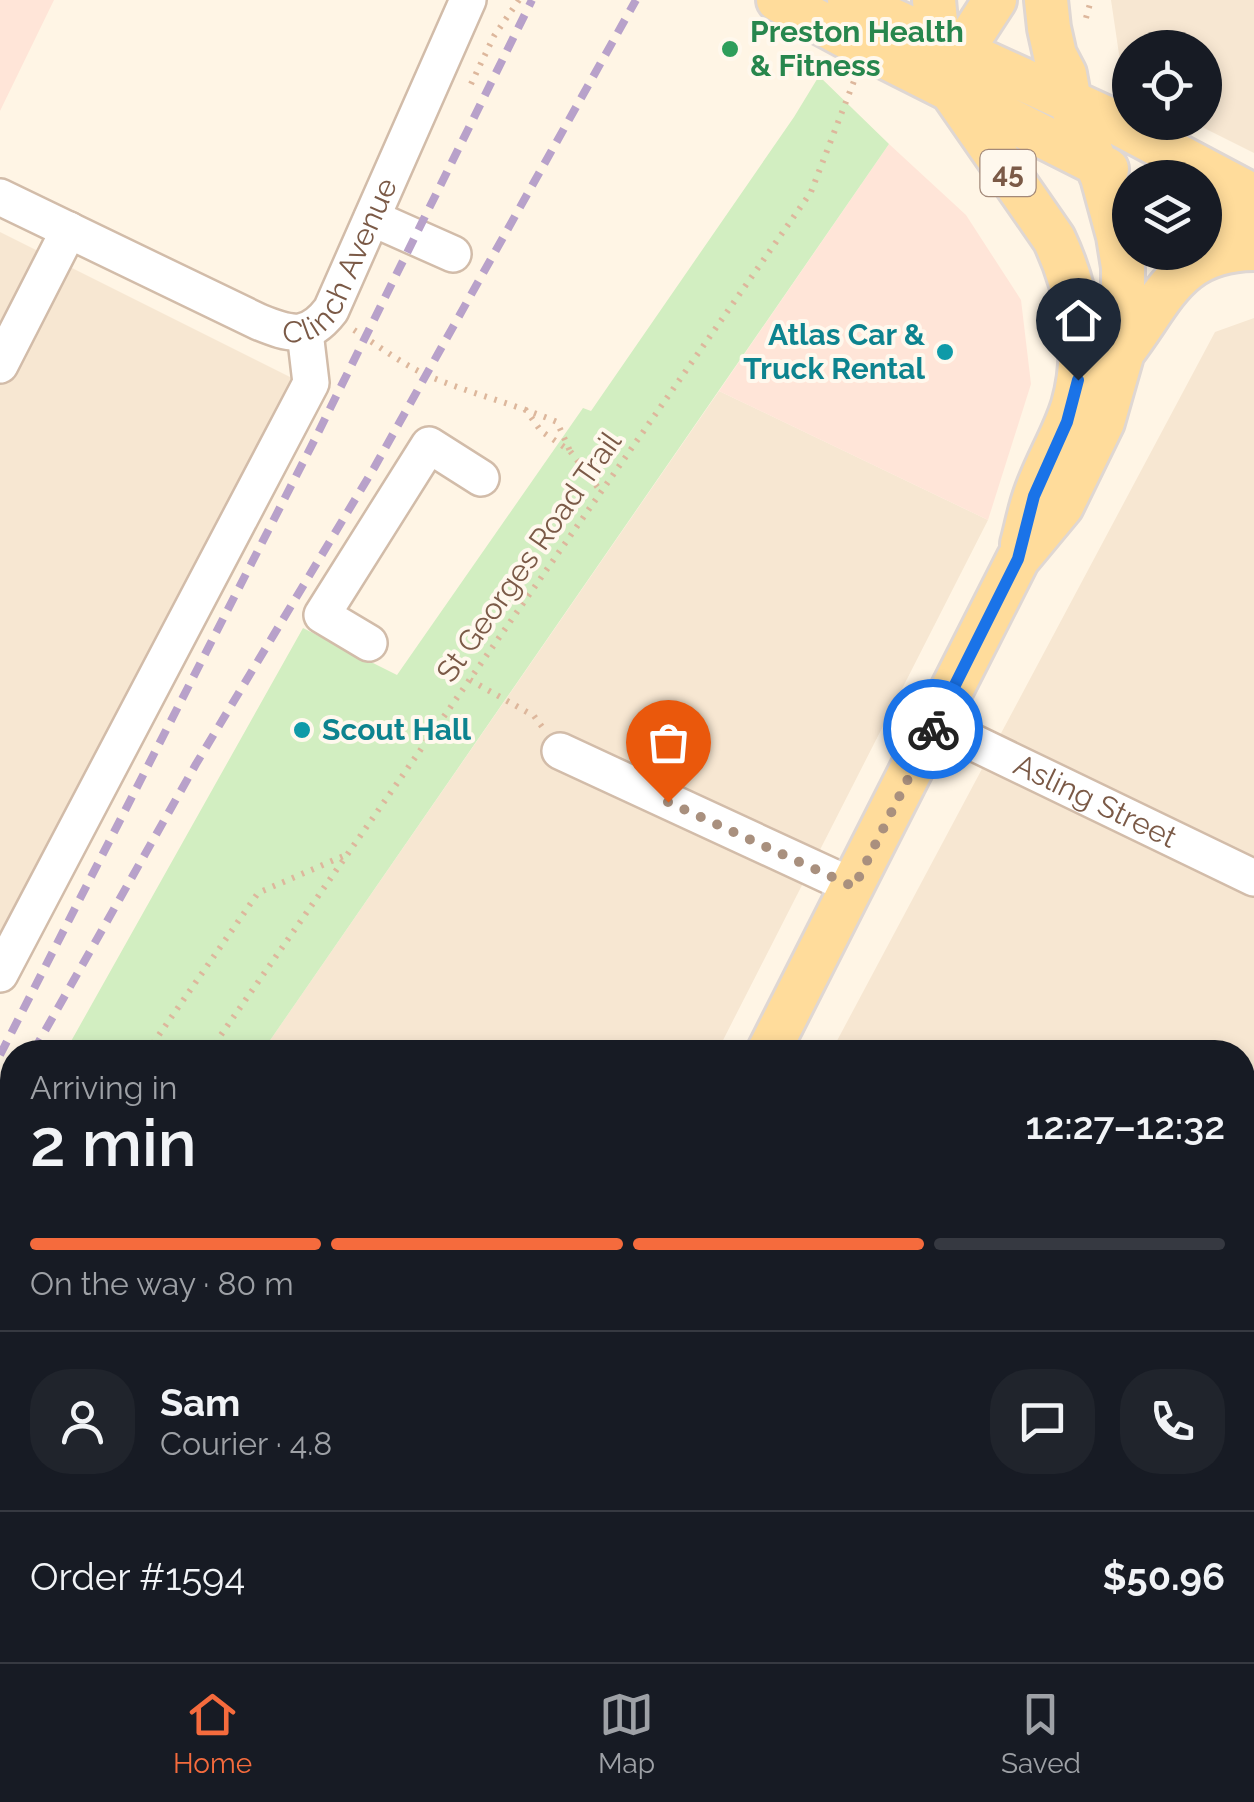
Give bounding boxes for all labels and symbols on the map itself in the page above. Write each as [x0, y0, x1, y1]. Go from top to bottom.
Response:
place label: Preston Health & Fitness [750, 14, 964, 83]
marker: Preston Health & Fitness [719, 38, 741, 60]
road number: 45 [980, 150, 1036, 196]
street label: Clinch Avenue [281, 173, 404, 350]
pin [1036, 278, 1121, 381]
place label: Atlas Car & Truck Rental [743, 317, 926, 386]
marker: Atlas Car & Truck Rental [934, 341, 956, 363]
street label: St Georges Road Trail [429, 424, 629, 688]
courier [883, 679, 983, 779]
pin [626, 700, 711, 803]
place label: Scout Hall [322, 712, 471, 747]
marker: Scout Hall [291, 719, 313, 741]
street label: Asling Street [1009, 747, 1182, 855]

